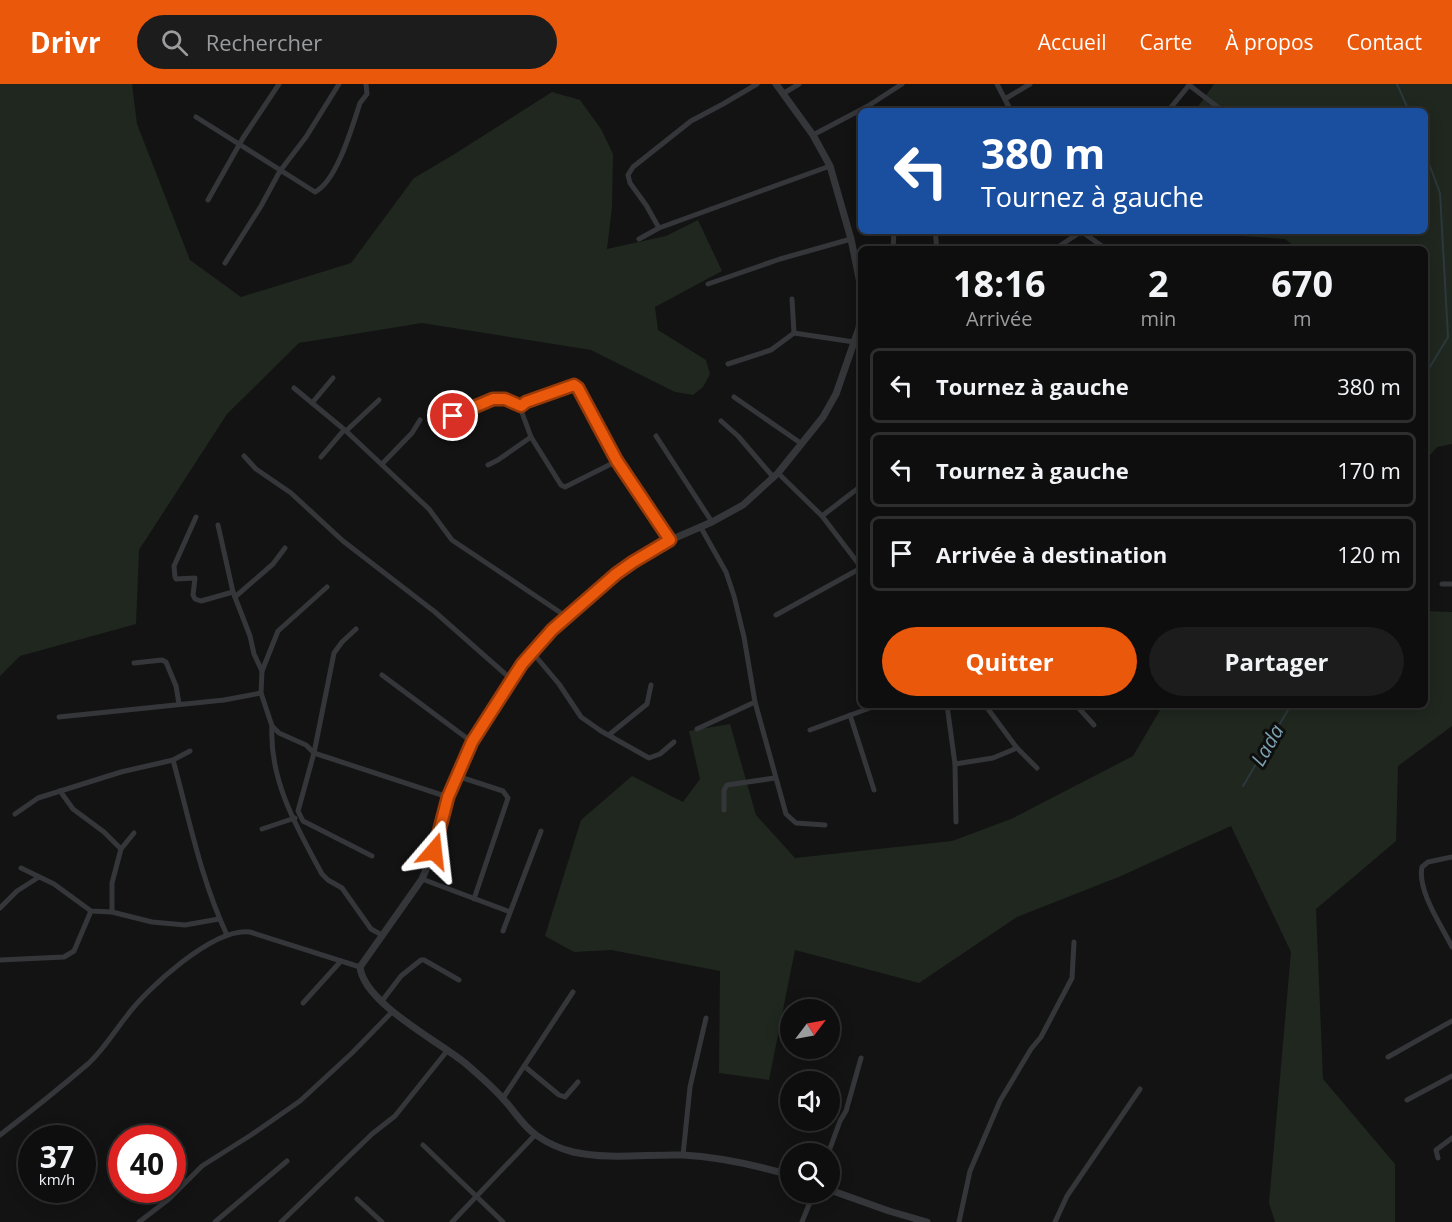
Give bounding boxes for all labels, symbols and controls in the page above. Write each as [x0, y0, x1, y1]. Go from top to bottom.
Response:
search box [137, 15, 557, 69]
text: Drivr [30, 23, 101, 61]
icon: search [158, 26, 191, 59]
text: Rechercher [206, 27, 322, 57]
text: Accueil [1038, 28, 1106, 56]
text: Carte [1139, 28, 1192, 56]
text: À propos [1225, 28, 1314, 56]
text: Contact [1347, 28, 1422, 56]
text: 380 m [981, 124, 1105, 181]
icon: left [882, 132, 960, 210]
text: Tournez à gauche [981, 178, 1204, 215]
text: 18:16 [953, 259, 1046, 308]
text: 2 [1148, 259, 1169, 308]
text: 670 [1271, 259, 1333, 308]
text: Arrivée [966, 305, 1032, 332]
text: min [1140, 305, 1176, 332]
text: m [1293, 305, 1311, 332]
icon: left [885, 369, 918, 402]
text: Tournez à gauche [936, 371, 1129, 401]
text: 380 m [1337, 371, 1401, 401]
pin [427, 390, 478, 441]
icon: arrive [436, 399, 469, 432]
icon: left [885, 453, 918, 486]
text: Tournez à gauche [936, 455, 1129, 485]
text: 170 m [1337, 455, 1401, 485]
icon: arrive [885, 537, 918, 570]
text: Arrivée à destination [936, 539, 1167, 569]
text: 120 m [1337, 539, 1401, 569]
button: Quitter [882, 627, 1137, 696]
button: Partager [1149, 627, 1404, 696]
water label: Lada [1244, 719, 1290, 771]
position arrow [402, 819, 466, 883]
north arrow [780, 999, 840, 1059]
map controls [780, 999, 840, 1203]
button: sound [780, 1071, 840, 1131]
speed limit sign: 40 [108, 1125, 186, 1203]
text: 37 [40, 1136, 74, 1177]
button: search [780, 1143, 840, 1203]
text: km/h [39, 1169, 75, 1189]

